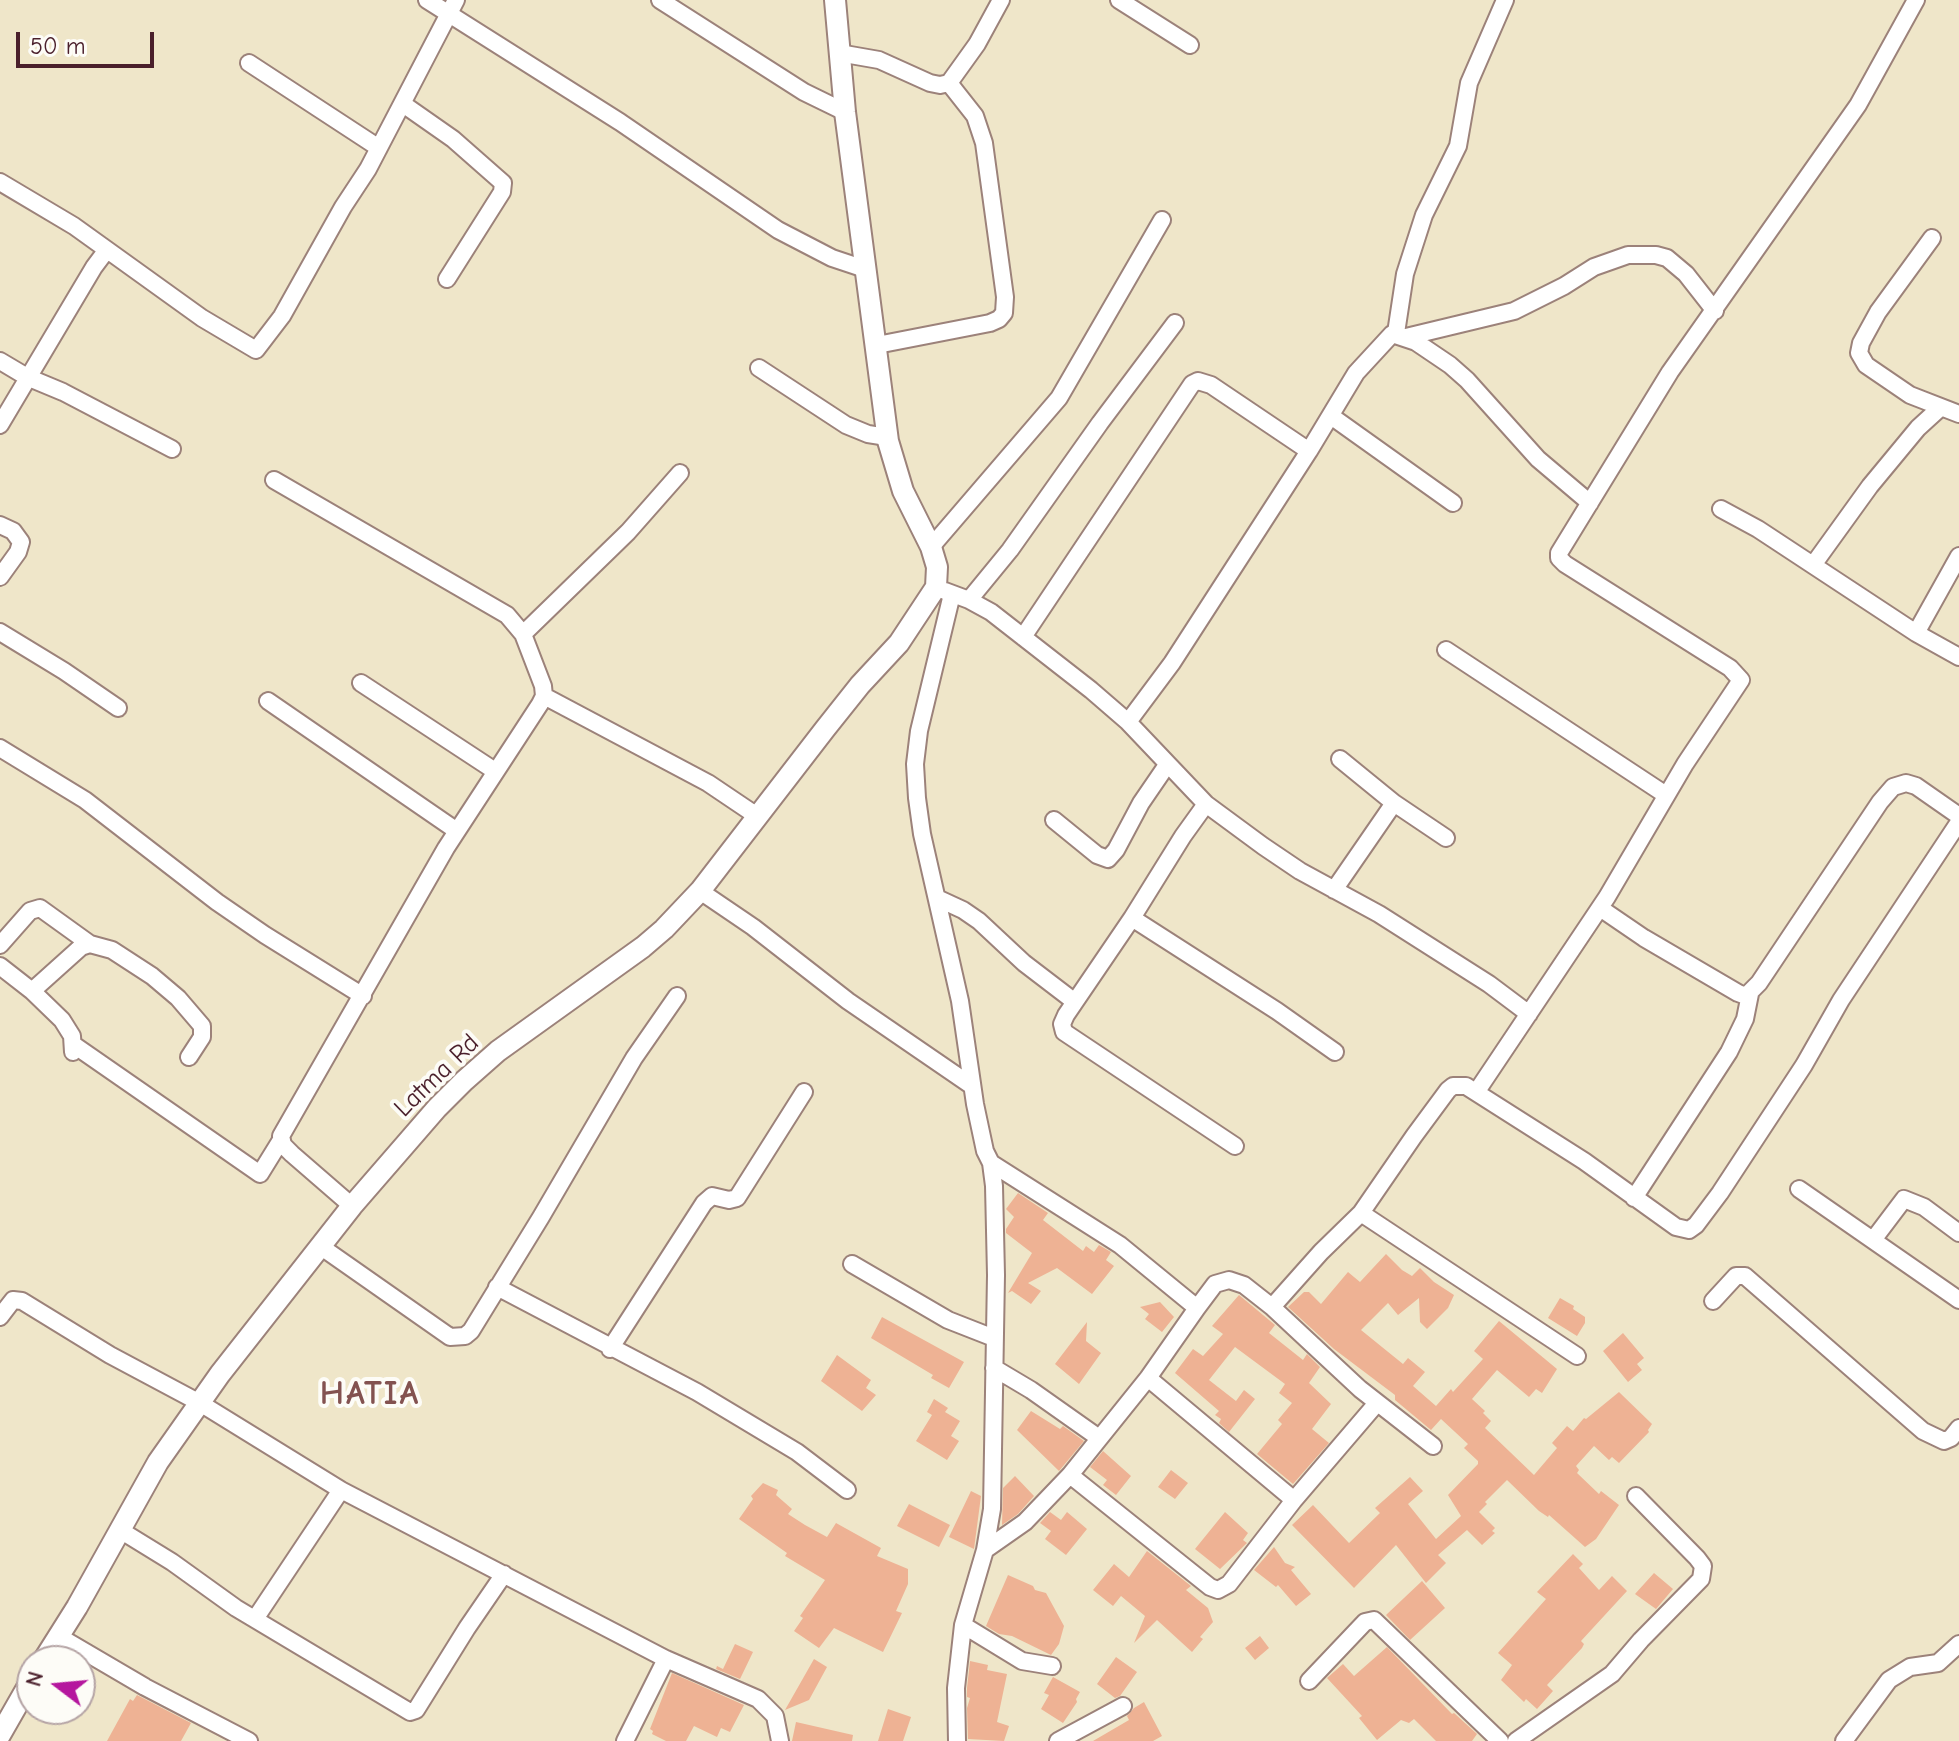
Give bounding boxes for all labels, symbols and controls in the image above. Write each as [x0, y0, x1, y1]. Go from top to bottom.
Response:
scale bar [20, 16, 158, 66]
text: 50 m [30, 32, 86, 60]
street label: Latma Rd [388, 1028, 486, 1124]
district label: HATIA [320, 1374, 420, 1414]
north arrow [16, 1645, 96, 1725]
text: N [20, 1668, 49, 1689]

